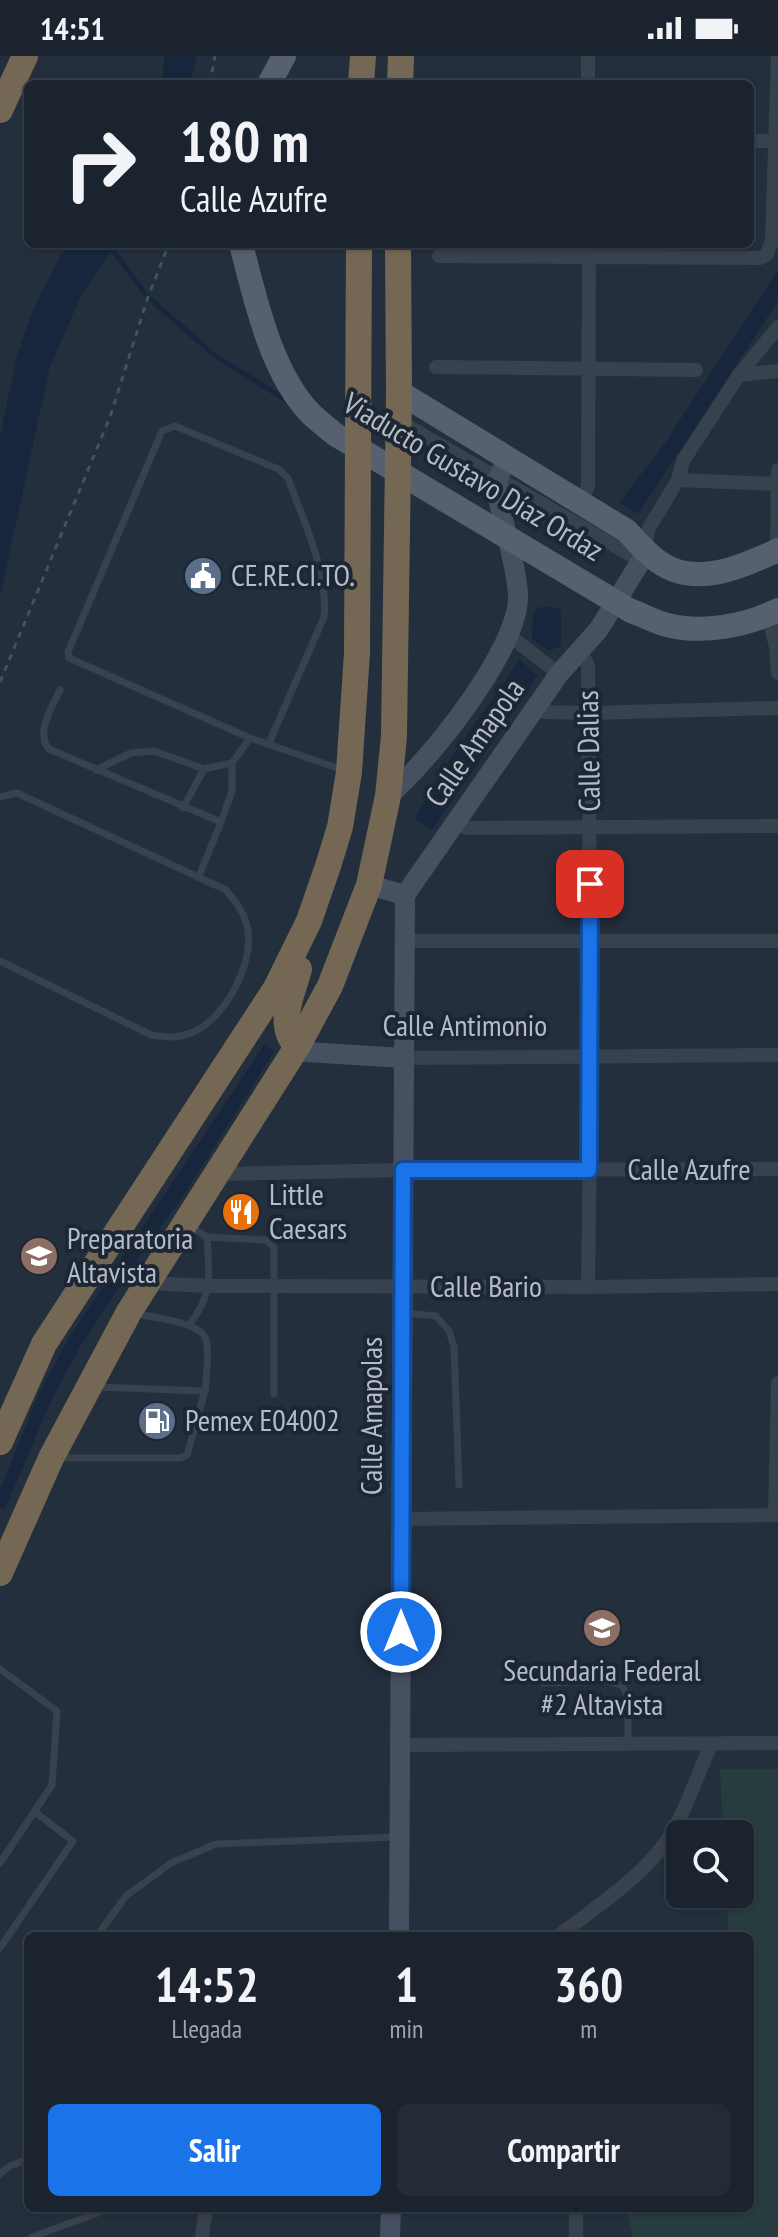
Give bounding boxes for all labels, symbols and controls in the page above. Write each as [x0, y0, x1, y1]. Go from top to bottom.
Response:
text: 14:51 [40, 9, 105, 48]
text: 180 m [180, 105, 309, 177]
icon: right [48, 112, 152, 216]
text: Calle Azufre [180, 175, 328, 222]
street label: Viaducto Gustavo Díaz Ordaz [336, 382, 611, 569]
public building icon: CE.RE.CI.TO. [182, 555, 224, 597]
place label: CE.RE.CI.TO. [231, 555, 355, 594]
street label: Calle Amapola [415, 670, 532, 814]
street label: Calle Dalias [567, 690, 608, 812]
pin [556, 850, 624, 918]
icon: arrive [568, 862, 612, 906]
street label: Calle Antimonio [383, 1005, 547, 1044]
street label: Calle Azufre [627, 1149, 751, 1188]
place label: Little Caesars [269, 1174, 347, 1247]
restaurant icon: Little Caesars [220, 1191, 262, 1233]
place label: Preparatoria Altavista [67, 1218, 193, 1291]
school or university icon: Preparatoria Altavista [18, 1235, 60, 1277]
street label: Calle Bario [430, 1266, 542, 1305]
street label: Calle Amapolas [351, 1337, 390, 1495]
fuel station icon: Pemex E04002 [136, 1400, 178, 1442]
place label: Pemex E04002 [185, 1400, 340, 1439]
position arrow [359, 1590, 443, 1674]
school or university icon: Secundaria Federal #2 Altavista [581, 1607, 623, 1649]
place label: Secundaria Federal #2 Altavista [503, 1650, 701, 1723]
map controls [666, 1820, 754, 1908]
button: search [666, 1820, 754, 1908]
text: 14:52 [155, 1953, 259, 2015]
text: 1 [395, 1953, 418, 2015]
text: 360 [554, 1953, 623, 2015]
text: Llegada [171, 2012, 242, 2045]
text: min [389, 2012, 423, 2045]
text: m [580, 2012, 597, 2045]
button: Salir [48, 2104, 381, 2196]
button: Compartir [397, 2104, 730, 2196]

